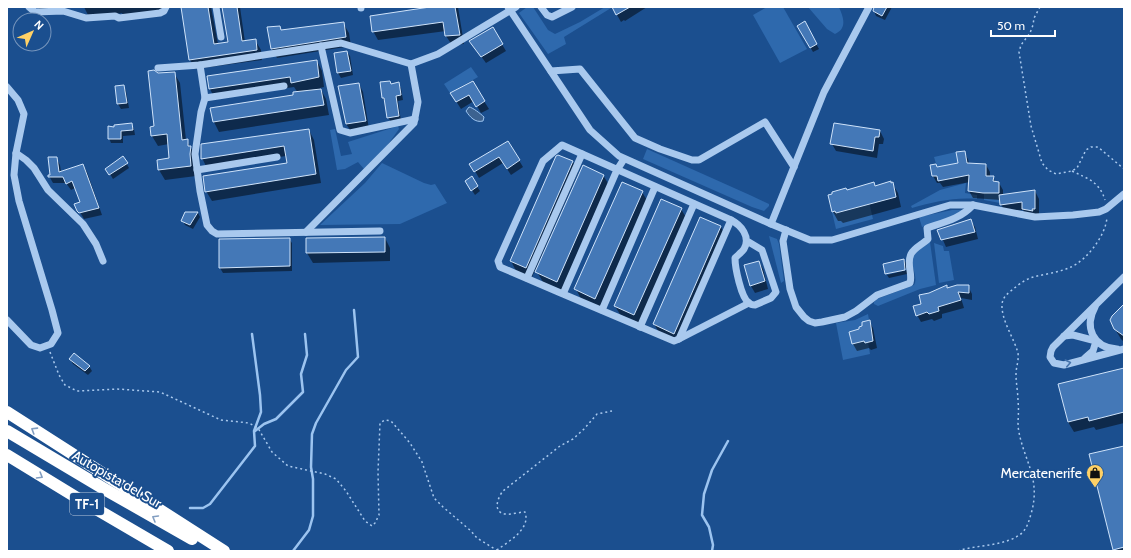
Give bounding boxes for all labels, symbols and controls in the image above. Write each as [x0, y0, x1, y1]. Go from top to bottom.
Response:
north arrow [12, 12, 52, 52]
scale bar [991, 12, 1055, 38]
text: N [31, 17, 47, 33]
text: 50 m [997, 18, 1025, 33]
one-way arrow [1064, 360, 1071, 368]
one-way arrow [31, 427, 38, 435]
street label: Autopista del Sur [69, 446, 166, 512]
shop icon: Mercatenerife [1085, 463, 1105, 488]
place label: Mercatenerife [1001, 464, 1082, 482]
one-way arrow [36, 471, 43, 478]
road number: TF-1 [70, 493, 104, 515]
one-way arrow [152, 516, 159, 523]

